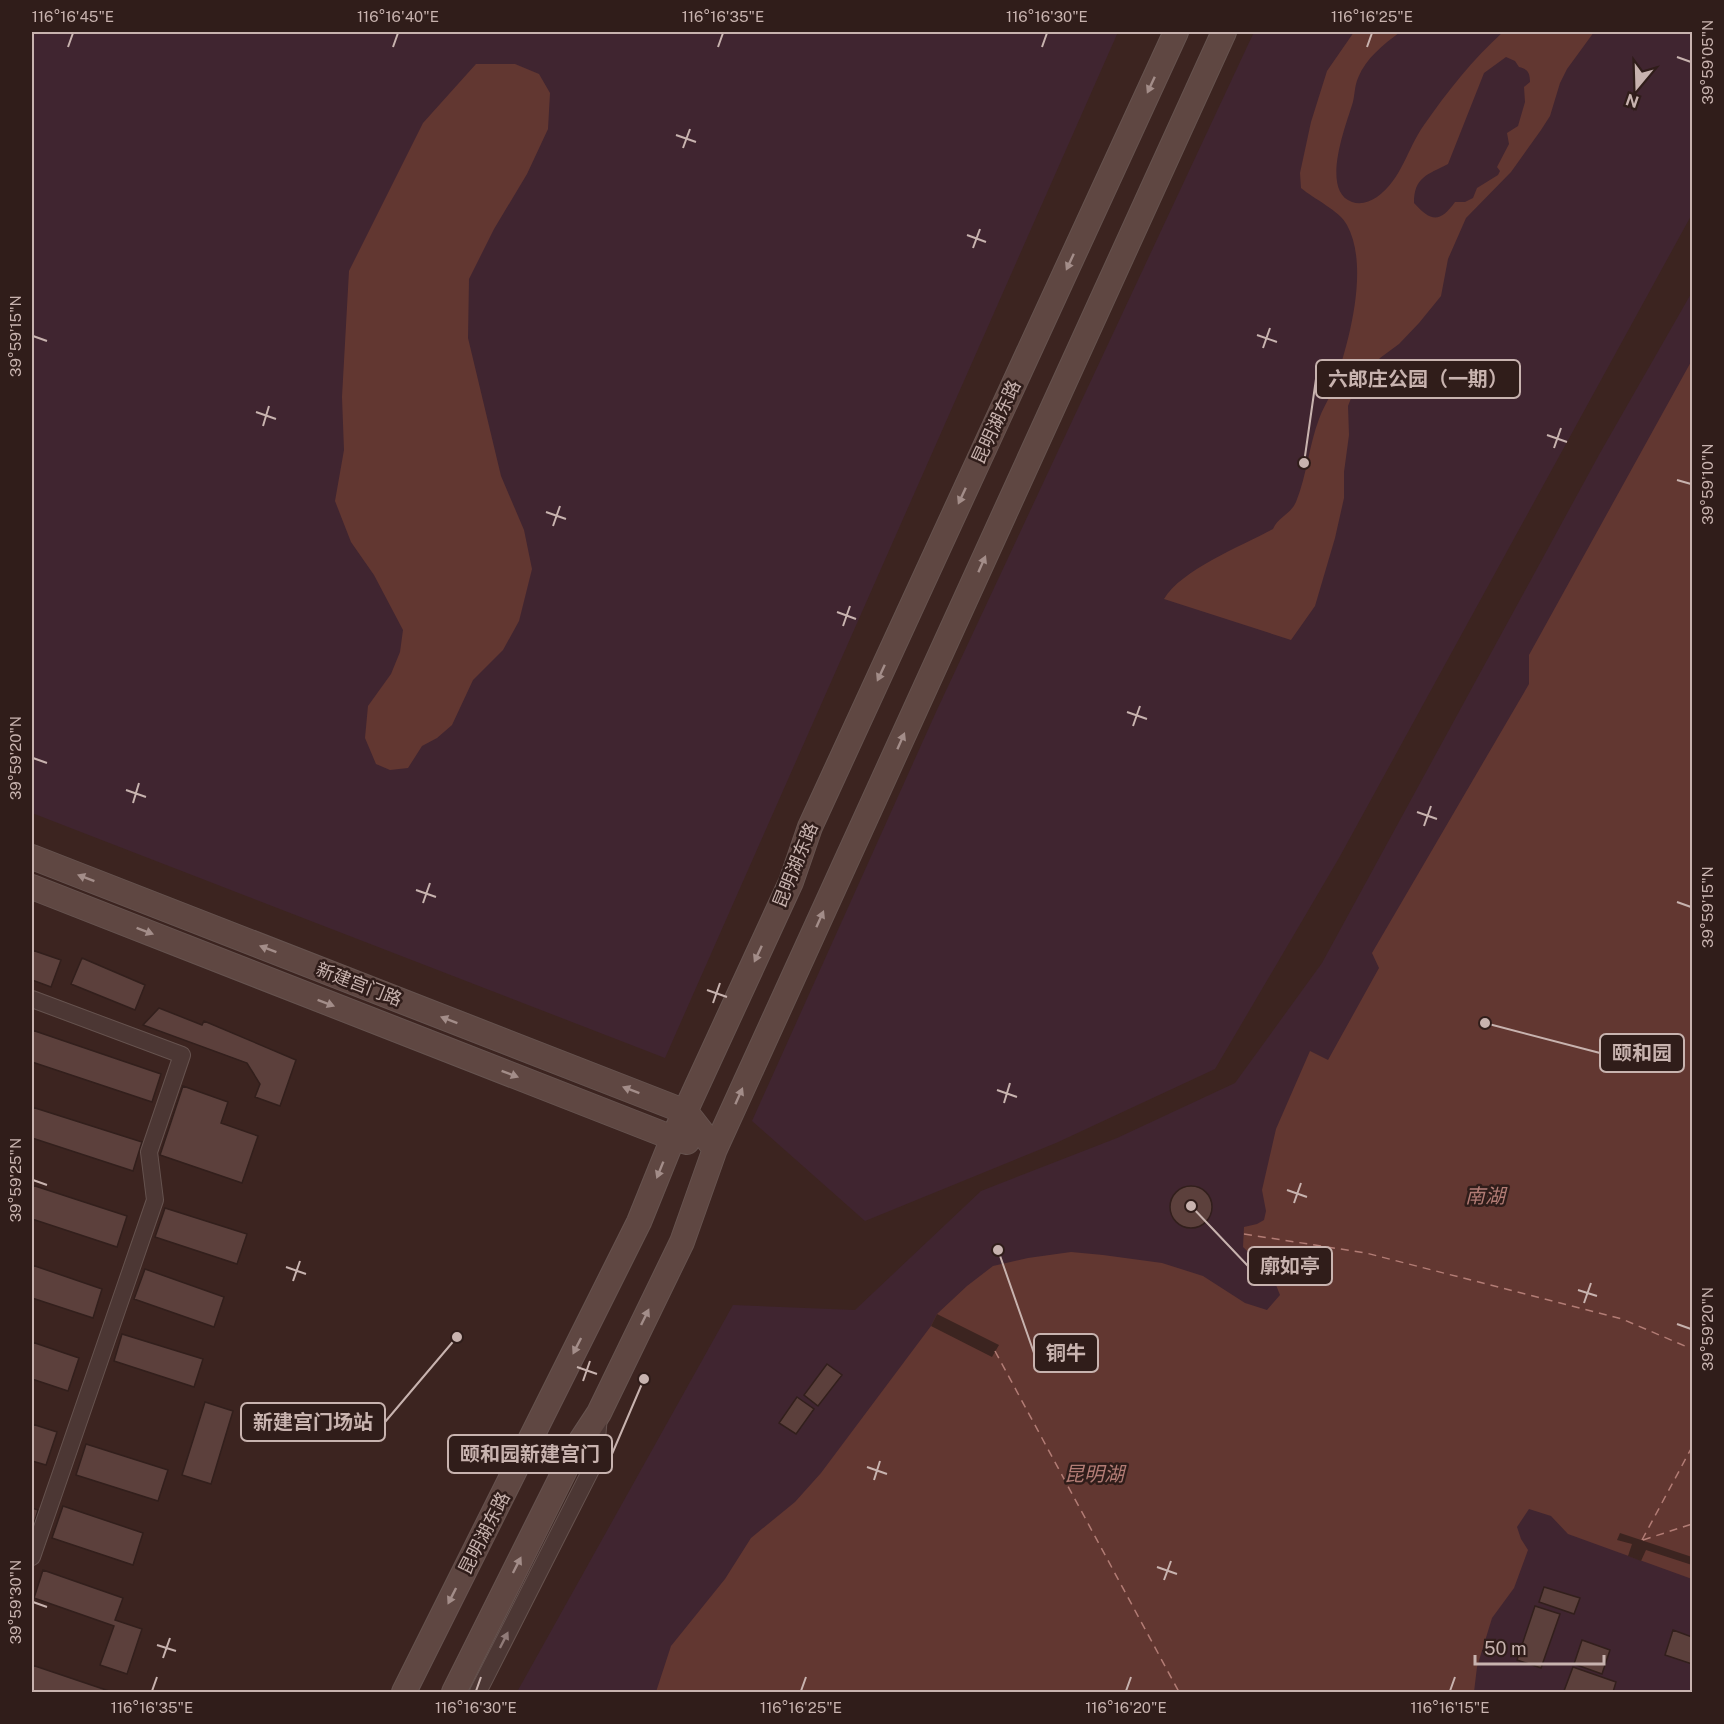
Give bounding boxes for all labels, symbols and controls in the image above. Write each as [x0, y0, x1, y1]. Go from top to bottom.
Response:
text: 116°16'45"E [32, 8, 114, 25]
text: 116°16'40"E [357, 8, 439, 25]
text: 116°16'35"E [682, 8, 764, 25]
text: 116°16'30"E [1006, 8, 1088, 25]
text: 116°16'25"E [1331, 8, 1413, 25]
text: 39°59'05"N [1699, 20, 1716, 104]
north arrow [1607, 57, 1667, 117]
one-way arrow [1147, 76, 1156, 93]
text: N [1623, 90, 1641, 112]
one-way arrow [1065, 253, 1075, 271]
text: 39°59'15"N [7, 295, 24, 377]
callout: 六郎庄公园（一期） [1316, 360, 1520, 398]
text: 六郎庄公园（一期） [1328, 367, 1508, 391]
street label: 昆明湖东路 [967, 377, 1025, 467]
text: 39°59'10"N [1699, 443, 1716, 525]
one-way arrow [958, 488, 967, 505]
one-way arrow [977, 555, 986, 572]
one-way arrow [876, 665, 885, 682]
text: 39°59'20"N [7, 716, 24, 800]
one-way arrow [897, 732, 906, 750]
street label: 昆明湖东路 [768, 819, 822, 911]
text: 39°59'15"N [1699, 866, 1716, 948]
one-way arrow [77, 873, 95, 882]
one-way arrow [815, 909, 825, 927]
one-way arrow [136, 927, 154, 937]
one-way arrow [259, 944, 277, 953]
one-way arrow [752, 945, 762, 963]
street label: 新建宫门路 [313, 958, 405, 1010]
one-way arrow [317, 998, 335, 1008]
one-way arrow [440, 1014, 458, 1024]
callout: 颐和园 [1600, 1034, 1684, 1072]
text: 颐和园 [1612, 1041, 1672, 1065]
one-way arrow [501, 1070, 519, 1080]
one-way arrow [622, 1085, 640, 1095]
one-way arrow [735, 1087, 745, 1105]
text: 39°59'25"N [7, 1138, 24, 1222]
one-way arrow [655, 1161, 664, 1179]
water label: 南湖 [1465, 1184, 1508, 1208]
callout: 廓如亭 [1248, 1247, 1332, 1285]
text: 廓如亭 [1260, 1254, 1320, 1278]
text: 39°59'20"N [1699, 1287, 1716, 1371]
one-way arrow [641, 1309, 650, 1326]
callout: 铜牛 [1034, 1334, 1098, 1372]
one-way arrow [573, 1338, 582, 1355]
text: 铜牛 [1046, 1341, 1086, 1365]
callout: 新建宫门场站 [241, 1403, 385, 1441]
text: 新建宫门场站 [253, 1410, 373, 1434]
callout: 颐和园新建宫门 [448, 1435, 612, 1473]
text: 颐和园新建宫门 [460, 1442, 600, 1466]
water label: 昆明湖 [1064, 1462, 1127, 1486]
street label: 昆明湖东路 [454, 1488, 514, 1578]
one-way arrow [512, 1556, 522, 1574]
text: 39°59'30"N [7, 1560, 24, 1644]
one-way arrow [448, 1587, 457, 1604]
scale bar [1475, 1628, 1604, 1666]
one-way arrow [499, 1632, 509, 1649]
text: 50 m [1484, 1638, 1527, 1659]
text: 116°16'35"E [111, 1699, 193, 1716]
text: 116°16'30"E [435, 1699, 517, 1716]
text: 116°16'25"E [760, 1699, 842, 1716]
text: 116°16'20"E [1085, 1699, 1167, 1716]
text: 116°16'15"E [1410, 1699, 1490, 1716]

